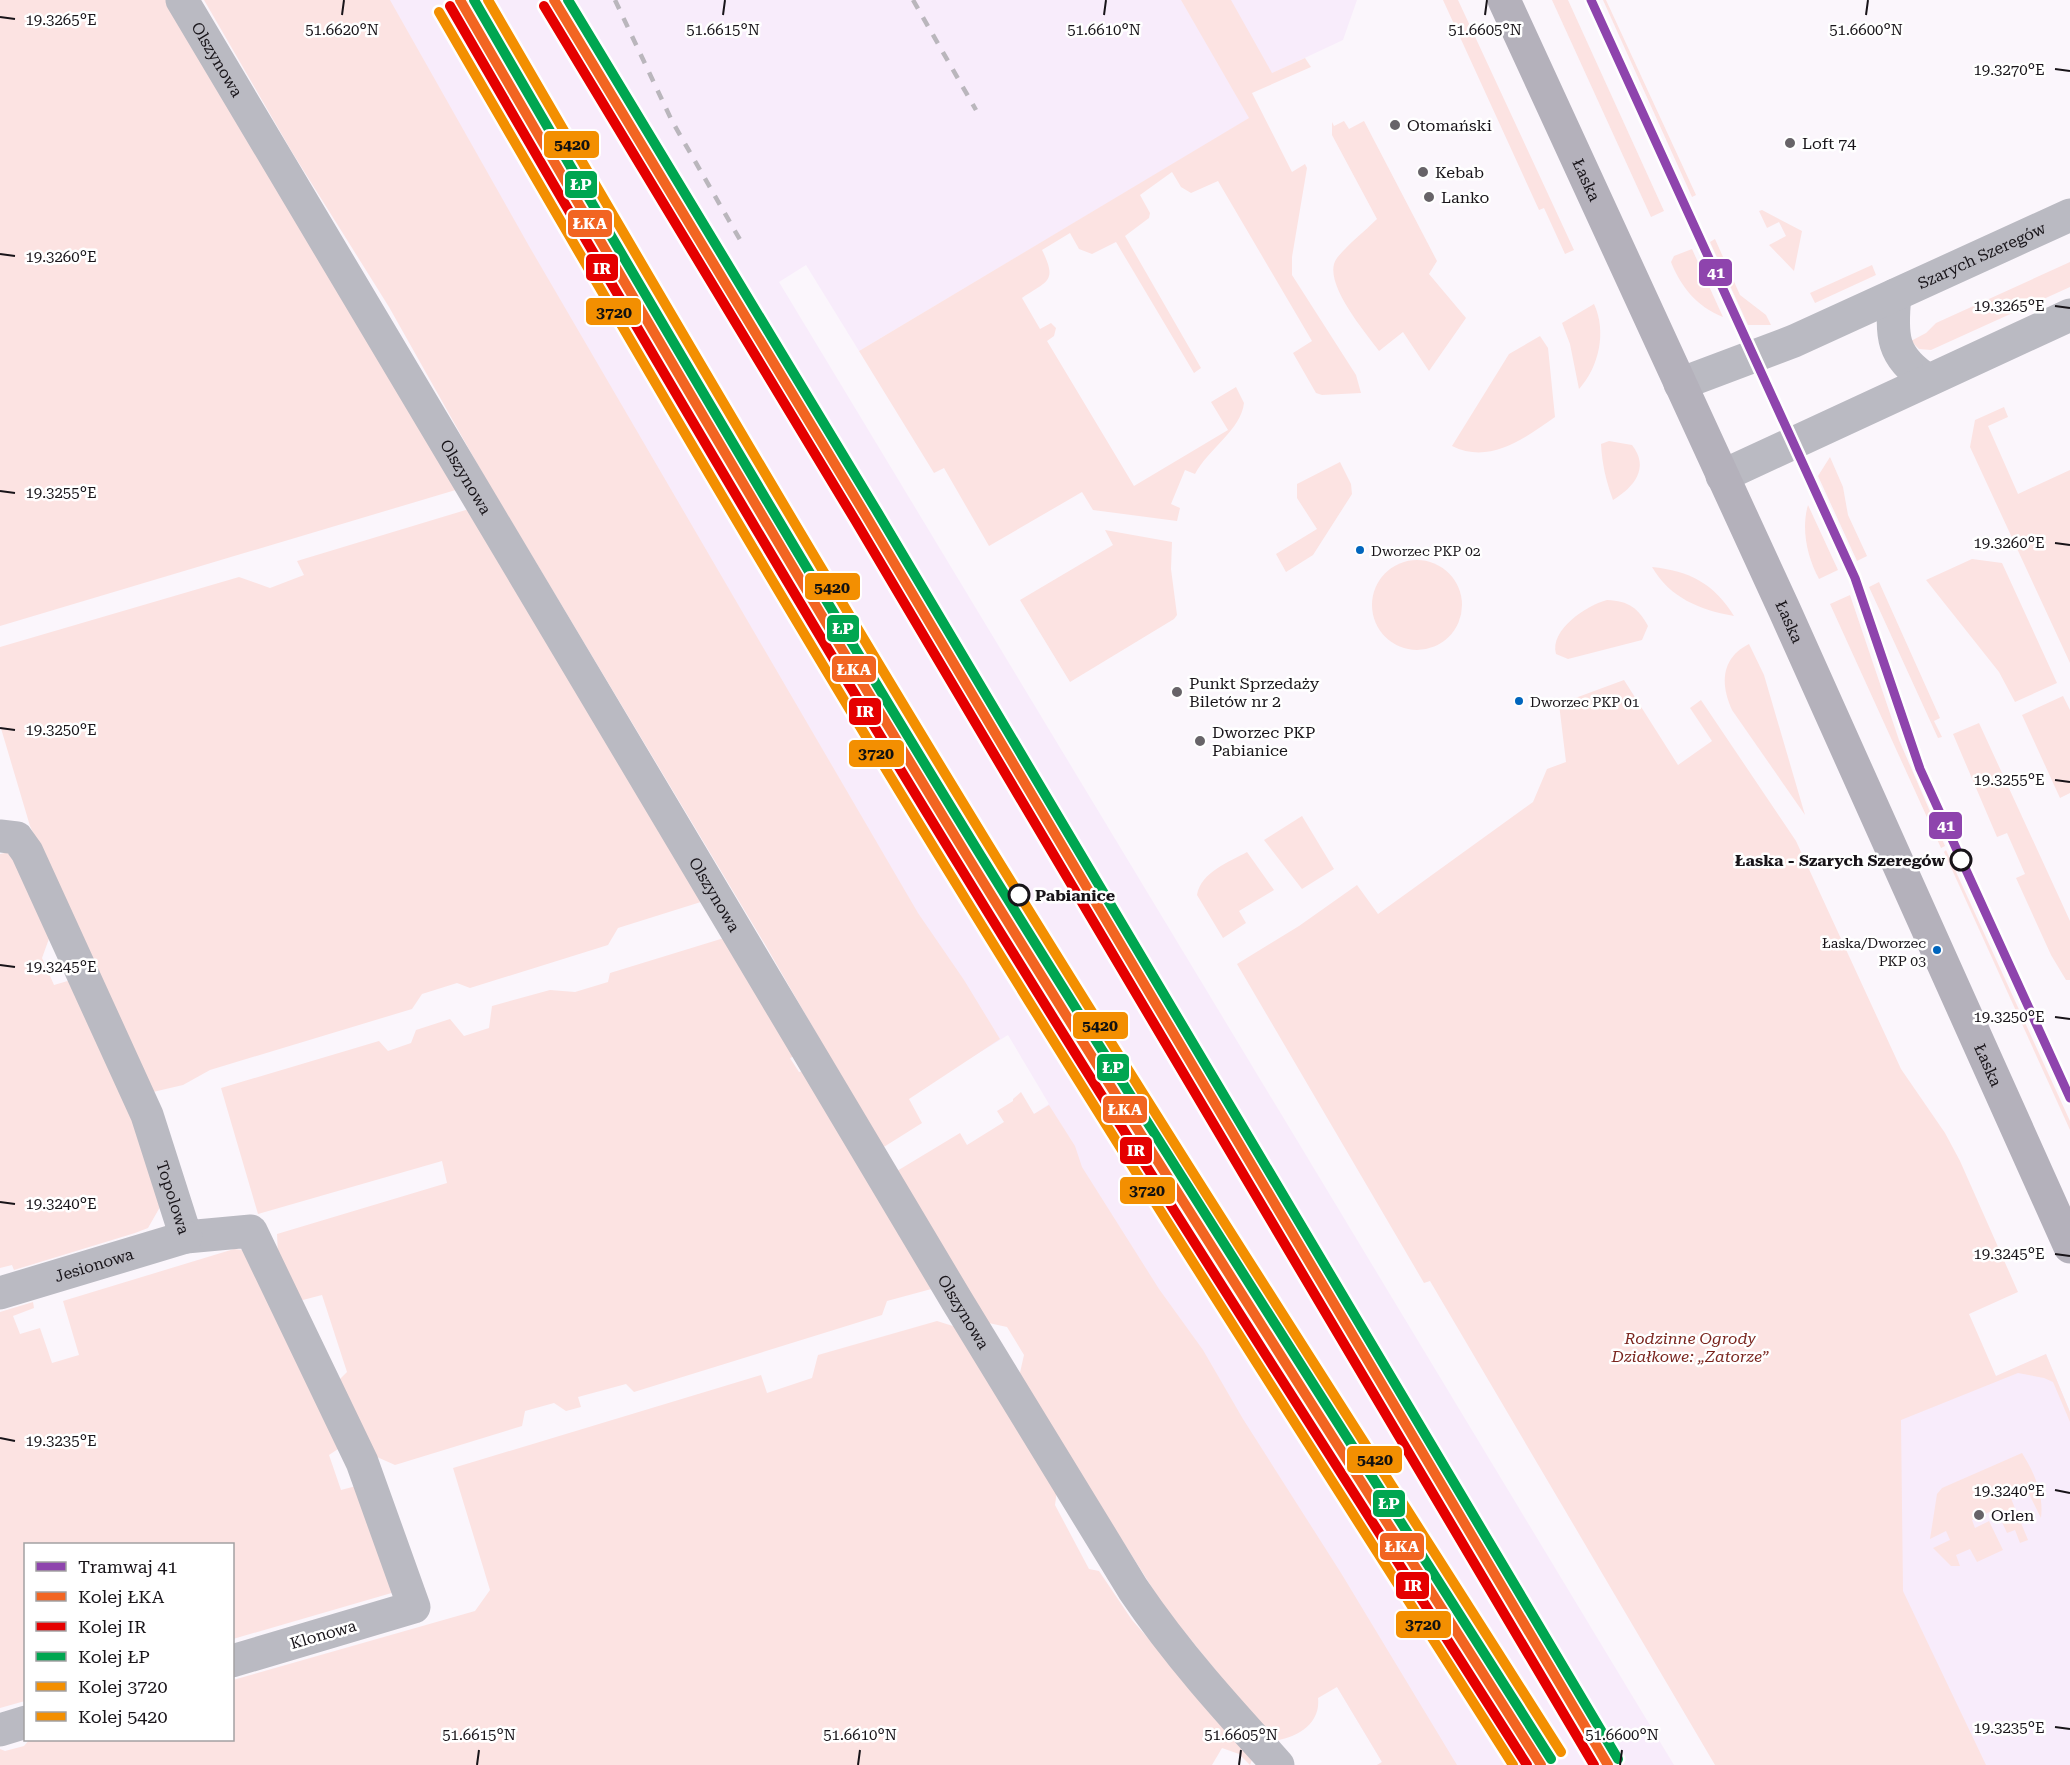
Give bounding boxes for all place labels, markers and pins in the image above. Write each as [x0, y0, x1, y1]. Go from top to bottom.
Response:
place label: Otomański [1407, 116, 1492, 135]
marker: Otomański [1388, 118, 1402, 132]
place label: Loft 74 [1802, 134, 1856, 153]
marker: Loft 74 [1783, 136, 1797, 150]
place label: Kebab [1435, 163, 1484, 182]
marker: Kebab [1416, 165, 1430, 179]
place label: Lanko [1441, 188, 1489, 207]
marker: Lanko [1422, 190, 1436, 204]
place label: Dworzec PKP 02 [1371, 543, 1481, 559]
marker: Dworzec PKP 02 [1354, 544, 1366, 556]
place label: Punkt Sprzedaży Biletów nr 2 [1189, 674, 1320, 711]
marker: Punkt Sprzedaży Biletów nr 2 [1170, 685, 1184, 699]
place label: Dworzec PKP 01 [1530, 694, 1640, 710]
marker: Dworzec PKP 01 [1513, 695, 1525, 707]
place label: Dworzec PKP Pabianice [1212, 723, 1315, 760]
marker: Dworzec PKP Pabianice [1193, 734, 1207, 748]
marker: Łaska - Szarych Szeregów [1950, 849, 1972, 871]
place label: Łaska - Szarych Szeregów [1735, 851, 1945, 870]
marker: Pabianice [1008, 884, 1030, 906]
place label: Pabianice [1035, 886, 1115, 905]
place label: Łaska/Dworzec PKP 03 [1822, 935, 1926, 969]
marker: Łaska/Dworzec PKP 03 [1931, 944, 1943, 956]
place label: Orlen [1991, 1506, 2034, 1525]
marker: Orlen [1972, 1508, 1986, 1522]

